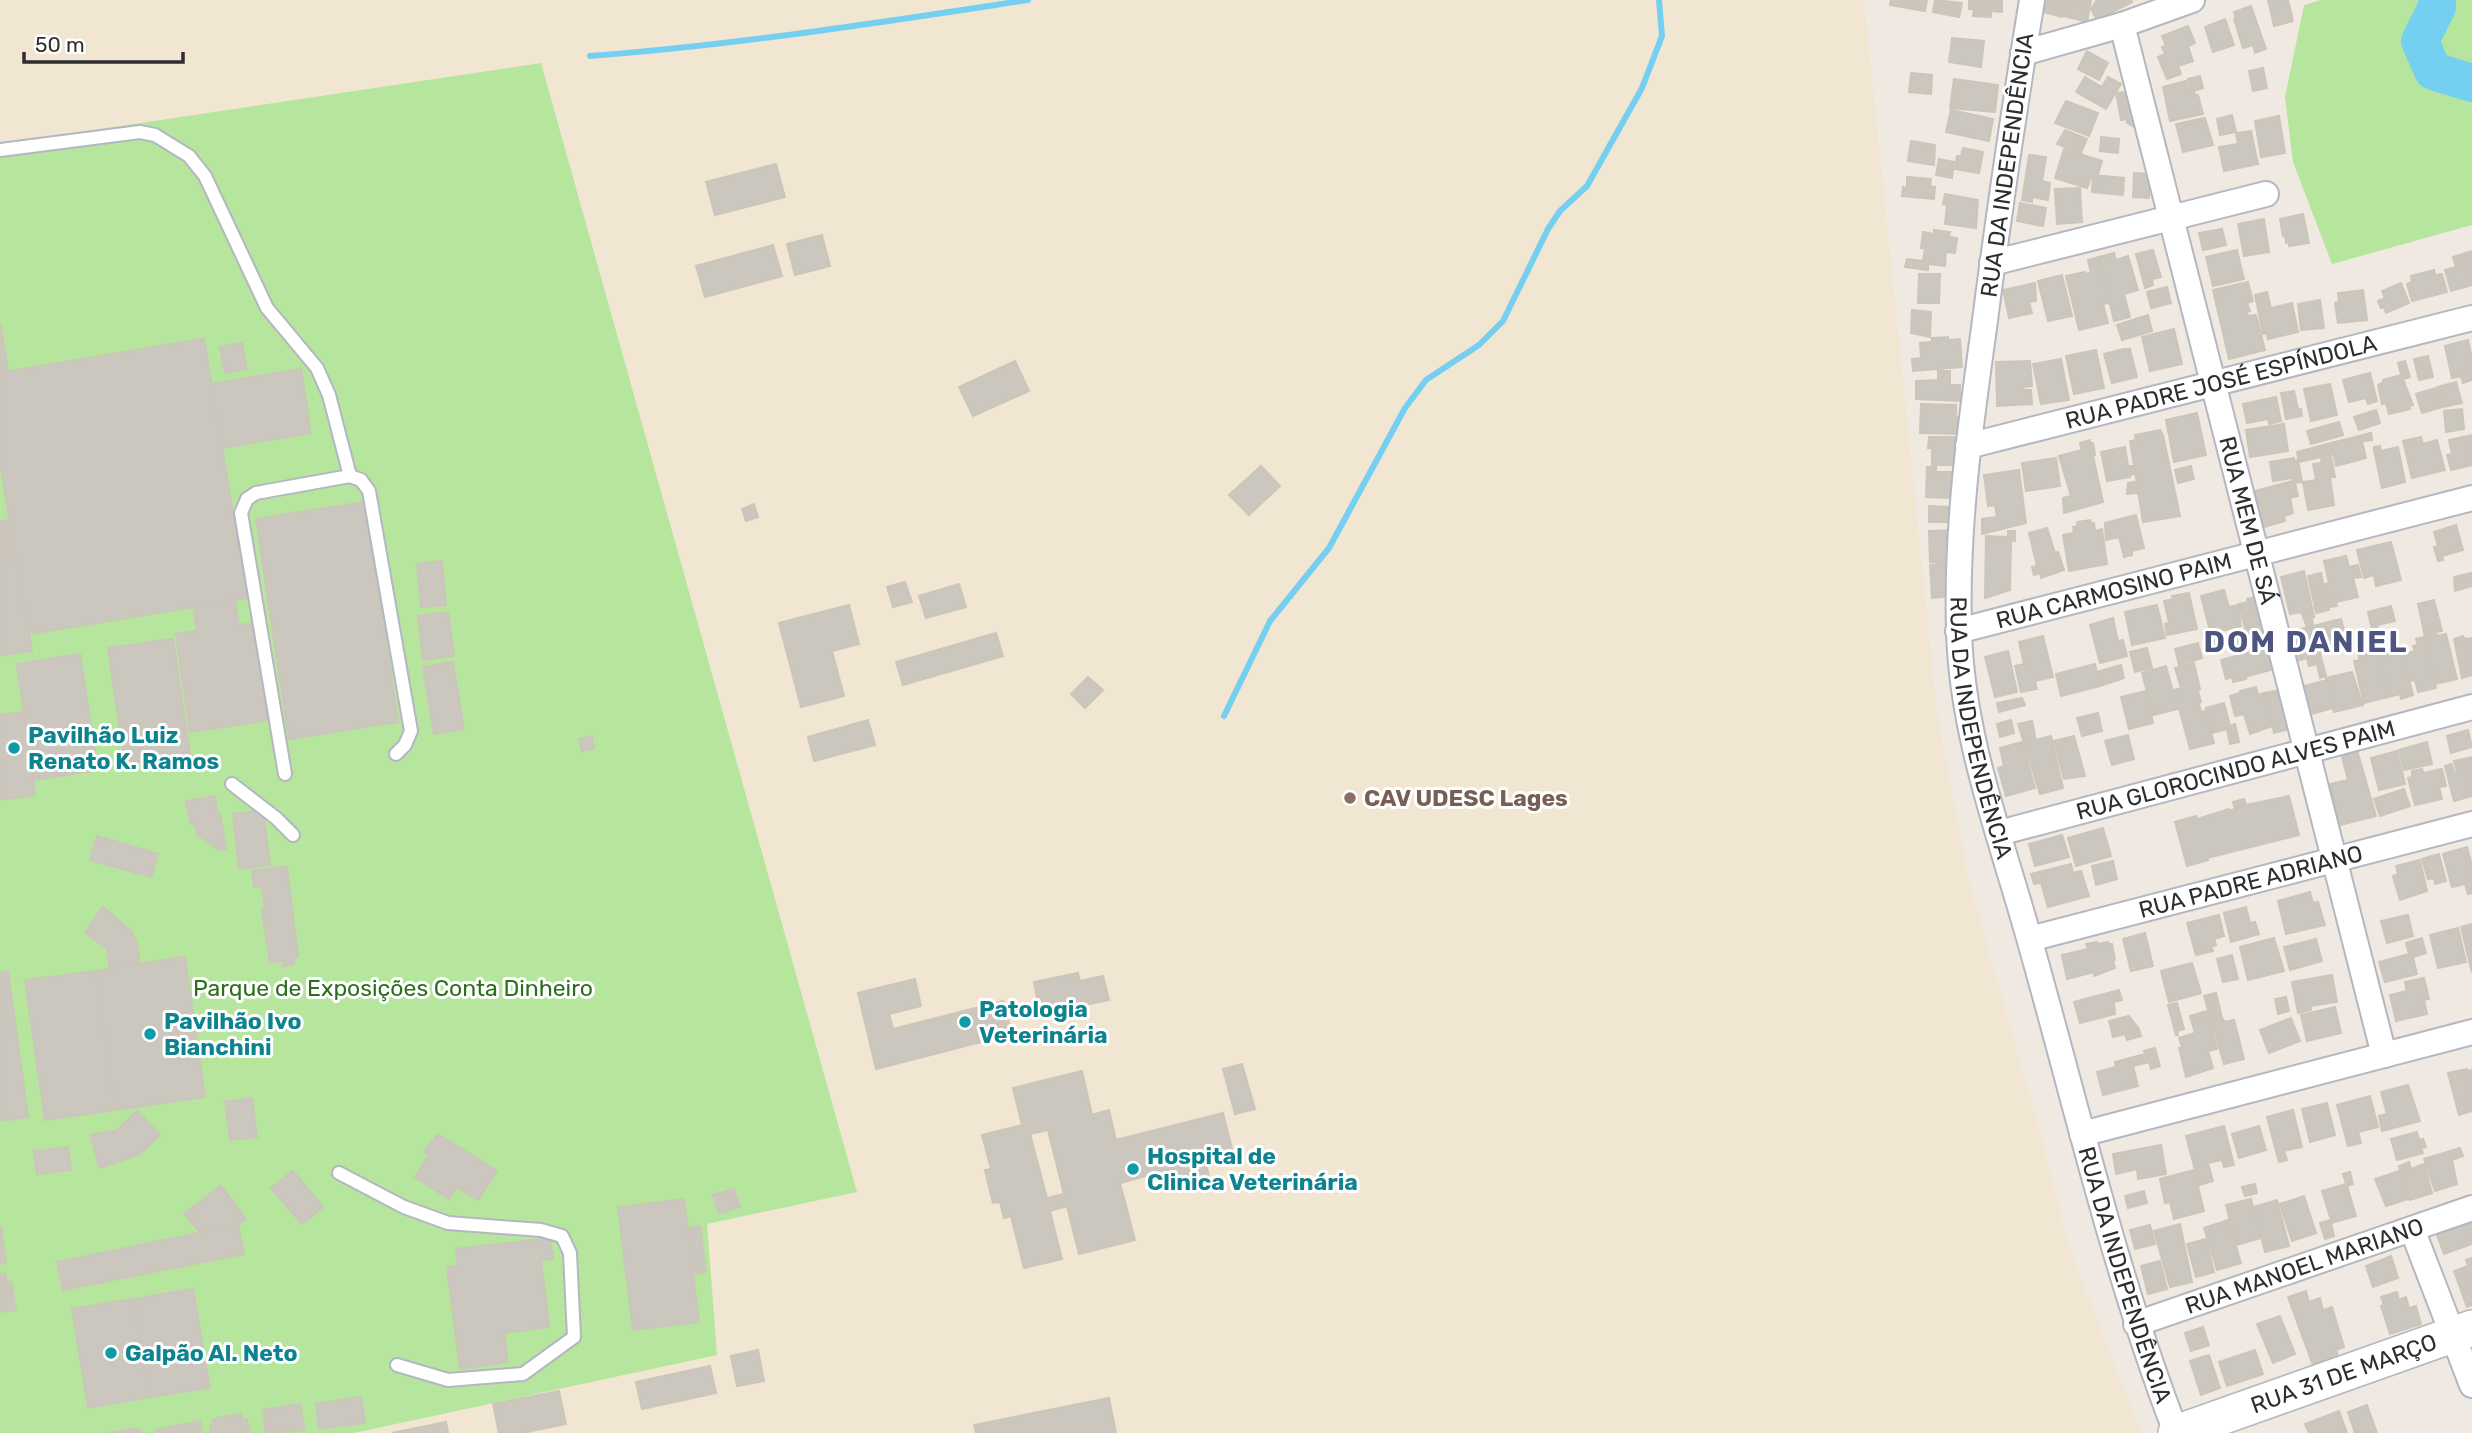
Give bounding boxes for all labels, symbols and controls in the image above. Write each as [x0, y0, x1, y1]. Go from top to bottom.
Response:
scale bar [24, 21, 184, 65]
street label: RUA DA INDEPENDÊNCIA [1975, 31, 2039, 299]
text: 50 m [35, 32, 85, 57]
street label: RUA PADRE JOSÉ ESPÍNDOLA [2062, 329, 2380, 435]
street label: RUA MEM DE SÁ [2213, 433, 2283, 607]
street label: RUA CARMOSINO PAIM [1993, 547, 2235, 635]
street label: RUA DA INDEPENDÊNCIA [1945, 596, 2019, 862]
district label: DOM DANIEL [2204, 624, 2408, 660]
street label: RUA GLOROCINDO ALVES PAIM [2073, 714, 2398, 826]
place label: Pavilhão Luiz Renato K. Ramos [28, 721, 220, 775]
marker: Pavilhão Luiz Renato K. Ramos [6, 740, 22, 756]
place label: CAV UDESC Lages [1364, 784, 1568, 812]
marker: CAV UDESC Lages [1342, 790, 1358, 806]
street label: RUA PADRE ADRIANO [2136, 839, 2366, 924]
park label: Parque de Exposições Conta Dinheiro [193, 974, 593, 1002]
place label: Patologia Veterinária [979, 995, 1108, 1049]
place label: Pavilhão Ivo Bianchini [164, 1007, 302, 1061]
marker: Patologia Veterinária [957, 1014, 973, 1030]
marker: Pavilhão Ivo Bianchini [142, 1026, 158, 1042]
place label: Hospital de Clinica Veterinária [1147, 1142, 1358, 1196]
street label: RUA DA INDEPENDÊNCIA [2072, 1143, 2178, 1407]
marker: Hospital de Clinica Veterinária [1125, 1161, 1141, 1177]
street label: RUA MANOEL MARIANO [2181, 1212, 2427, 1320]
street label: RUA 31 DE MARÇO [2247, 1328, 2440, 1419]
place label: Galpão Al. Neto [125, 1339, 298, 1367]
marker: Galpão Al. Neto [103, 1345, 119, 1361]

